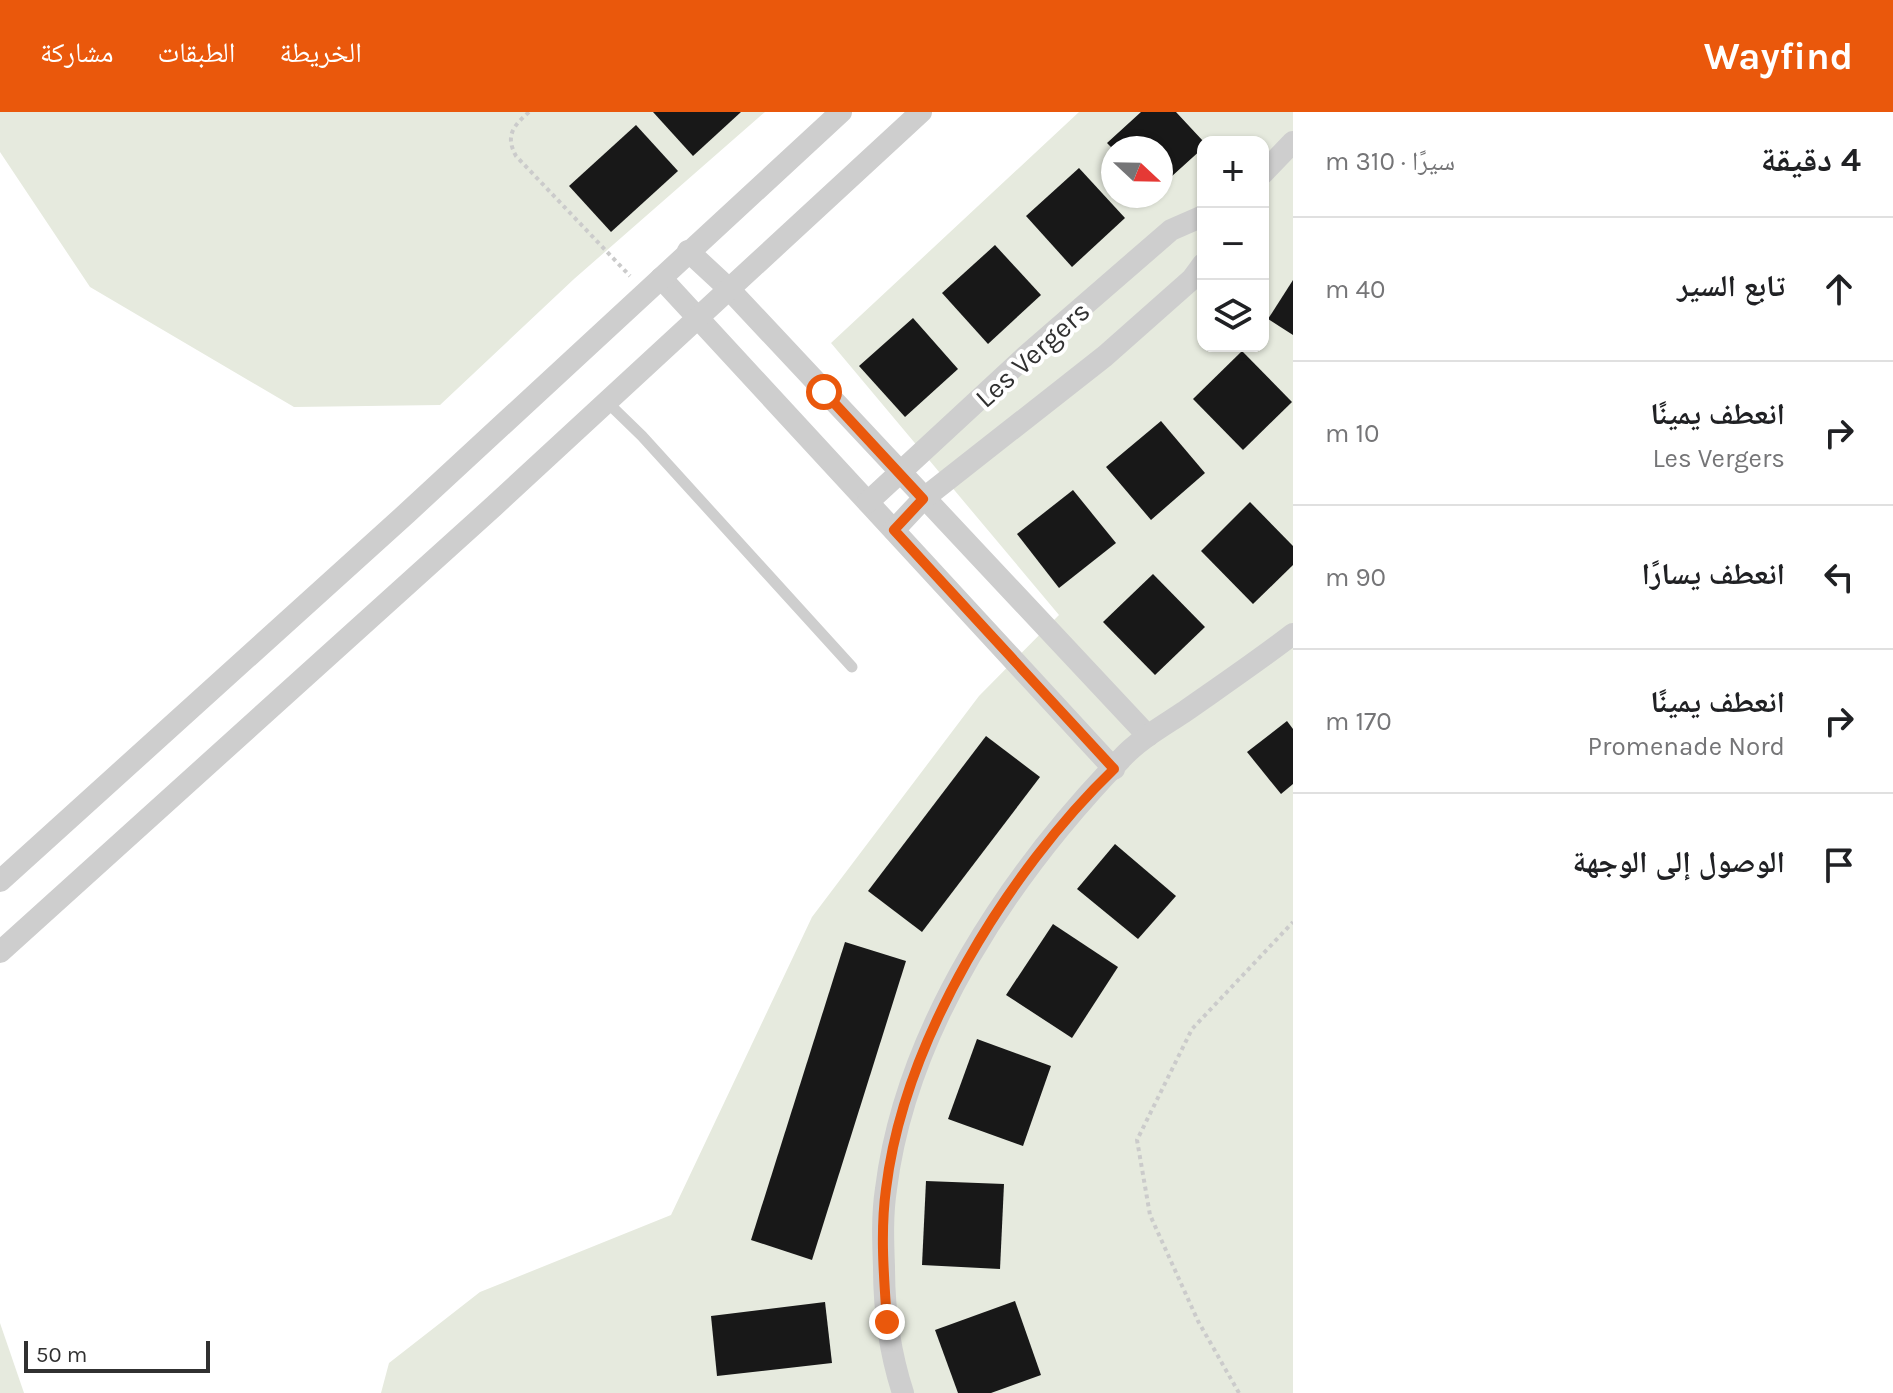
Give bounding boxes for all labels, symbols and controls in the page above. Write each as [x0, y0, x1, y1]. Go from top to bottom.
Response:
text: Wayfind [1704, 34, 1853, 79]
text: مشاركة [40, 36, 114, 69]
text: الطبقات [158, 36, 235, 69]
text: الخريطة [279, 36, 362, 69]
north arrow [1101, 136, 1173, 208]
map controls [1197, 136, 1269, 352]
button: + [1197, 136, 1269, 208]
text: 4 دقيقة [1761, 140, 1861, 180]
text: سيرًا · 310 m [1325, 146, 1455, 177]
button: − [1197, 208, 1269, 280]
icon: ahead [1817, 267, 1861, 311]
text: تابع السير [1677, 268, 1785, 304]
text: 40 m [1325, 274, 1385, 305]
button: layers [1197, 280, 1269, 352]
street label: Les Vergers [968, 294, 1096, 414]
route start [806, 374, 842, 410]
text: انعطف يمينًا [1650, 396, 1785, 432]
icon: right [1817, 411, 1861, 455]
text: 10 m [1325, 418, 1380, 449]
text: Les Vergers [1652, 443, 1785, 474]
icon: left [1817, 555, 1861, 599]
text: انعطف يسارًا [1641, 556, 1785, 592]
text: 90 m [1325, 562, 1386, 593]
text: انعطف يمينًا [1650, 684, 1785, 720]
icon: right [1817, 699, 1861, 743]
text: 170 m [1325, 706, 1392, 737]
text: Promenade Nord [1588, 731, 1785, 762]
icon: arrive [1817, 843, 1861, 887]
text: الوصول إلى الوجهة [1573, 844, 1785, 880]
route end [869, 1304, 905, 1340]
scale bar [24, 1337, 210, 1373]
text: 50 m [36, 1342, 87, 1368]

